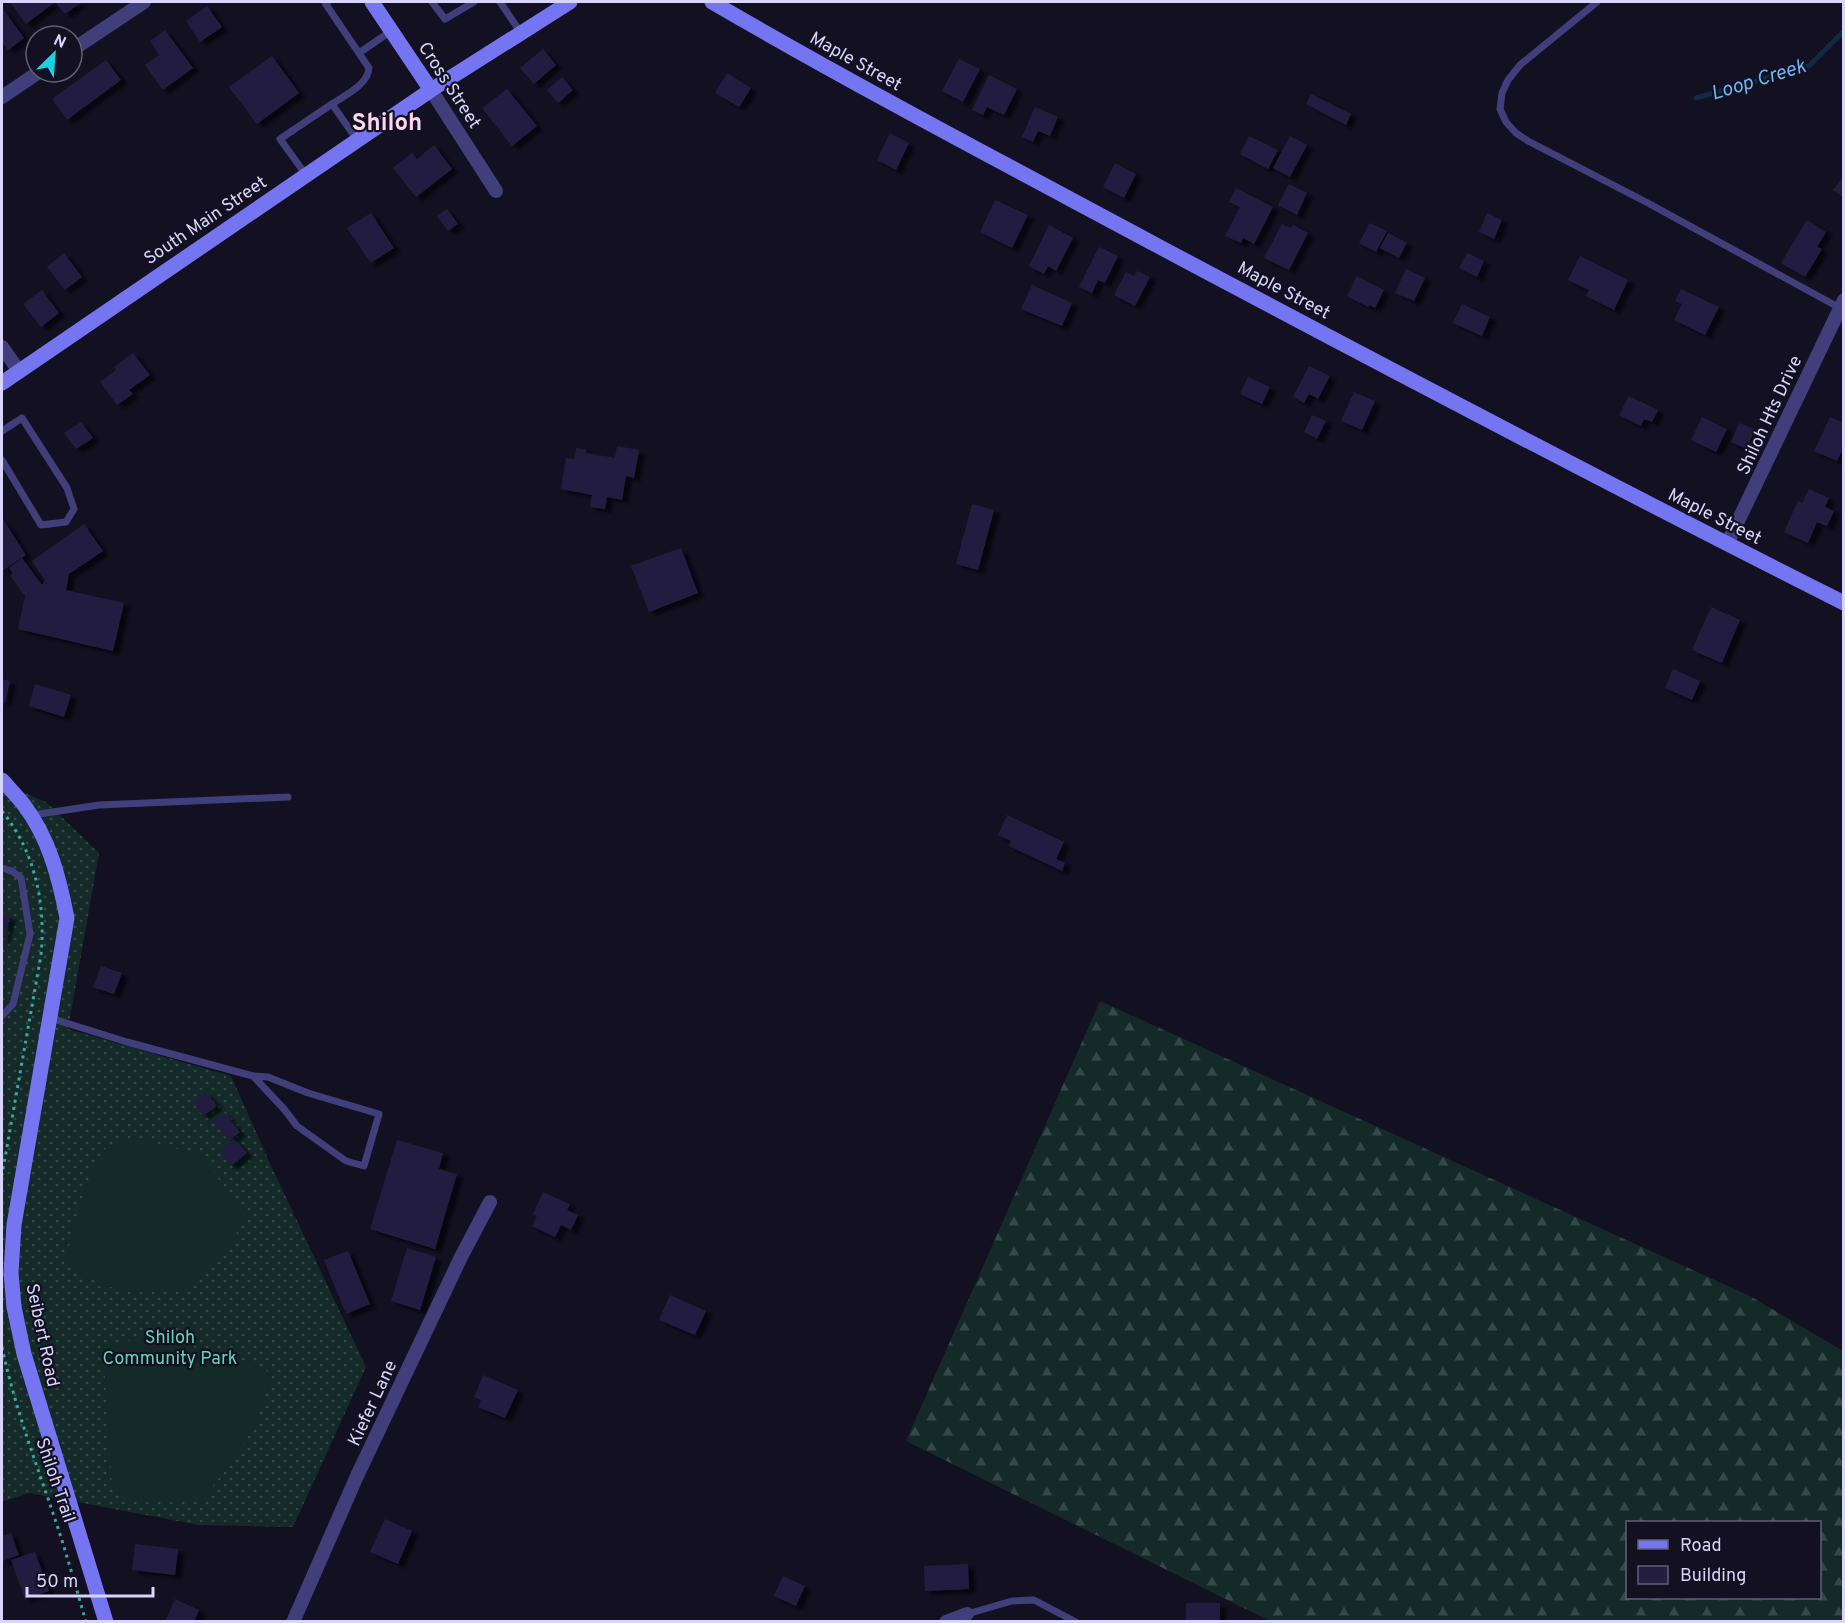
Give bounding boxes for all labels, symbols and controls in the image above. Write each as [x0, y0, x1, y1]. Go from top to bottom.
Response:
north arrow [24, 24, 84, 84]
street label: Maple Street [805, 28, 905, 97]
text: N [50, 31, 69, 54]
street label: Cross Street [412, 38, 485, 133]
water label: Loop Creek [1708, 54, 1810, 108]
district label: Shiloh [352, 109, 422, 139]
street label: South Main Street [140, 172, 272, 271]
street label: Maple Street [1233, 257, 1334, 325]
street label: Shiloh Hts Drive [1733, 352, 1808, 479]
street label: Maple Street [1664, 484, 1765, 551]
street label: Seibert Road [19, 1282, 64, 1389]
park label: Shiloh Community Park [103, 1327, 237, 1371]
street label: Kiefer Lane [343, 1357, 403, 1450]
street label: Shiloh Trail [29, 1435, 80, 1526]
legend [1626, 1521, 1821, 1599]
text: Road [1680, 1535, 1722, 1558]
scale bar [27, 1560, 153, 1598]
text: Building [1680, 1565, 1746, 1588]
text: 50 m [36, 1571, 78, 1594]

